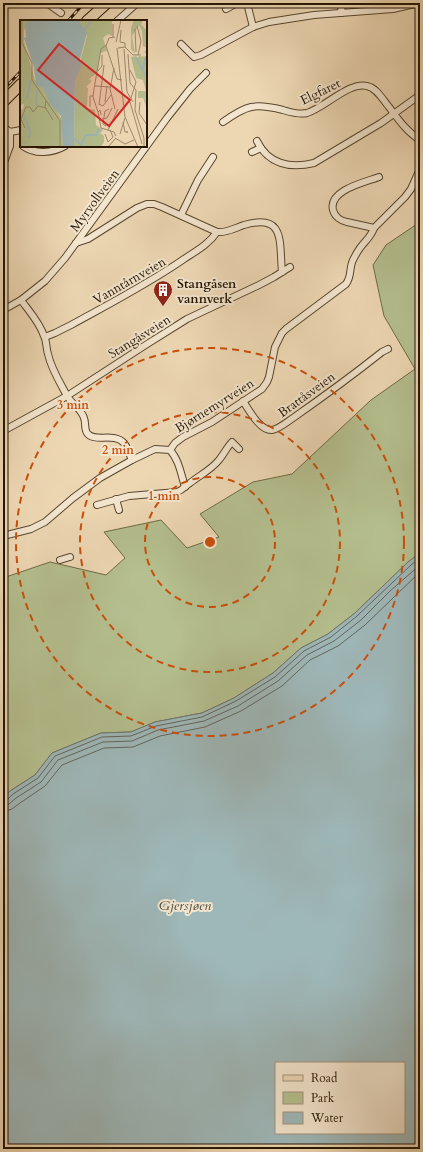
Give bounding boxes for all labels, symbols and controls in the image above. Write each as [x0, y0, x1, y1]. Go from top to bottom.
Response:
inset map [20, 20, 147, 147]
street label: Elgfaret [297, 74, 344, 109]
street label: Myrvollveien [66, 165, 124, 236]
street label: Vanntårnveien [90, 252, 170, 309]
place label: Stangåsen vannverk [177, 275, 237, 308]
building icon: Stangåsen vannverk [152, 279, 174, 307]
street label: Stangåsveien [105, 310, 175, 363]
street label: Brattåsveien [274, 368, 339, 422]
street label: Bjørnemyrveien [172, 374, 258, 437]
text: 3 min [57, 397, 89, 413]
text: 2 min [102, 442, 134, 458]
text: 1 min [148, 488, 180, 504]
centre of rings [203, 535, 217, 549]
water label: Gjersjøen [159, 896, 211, 915]
legend [275, 1062, 405, 1134]
text: Road [311, 1070, 338, 1086]
text: Park [311, 1090, 335, 1106]
text: Water [310, 1110, 344, 1126]

